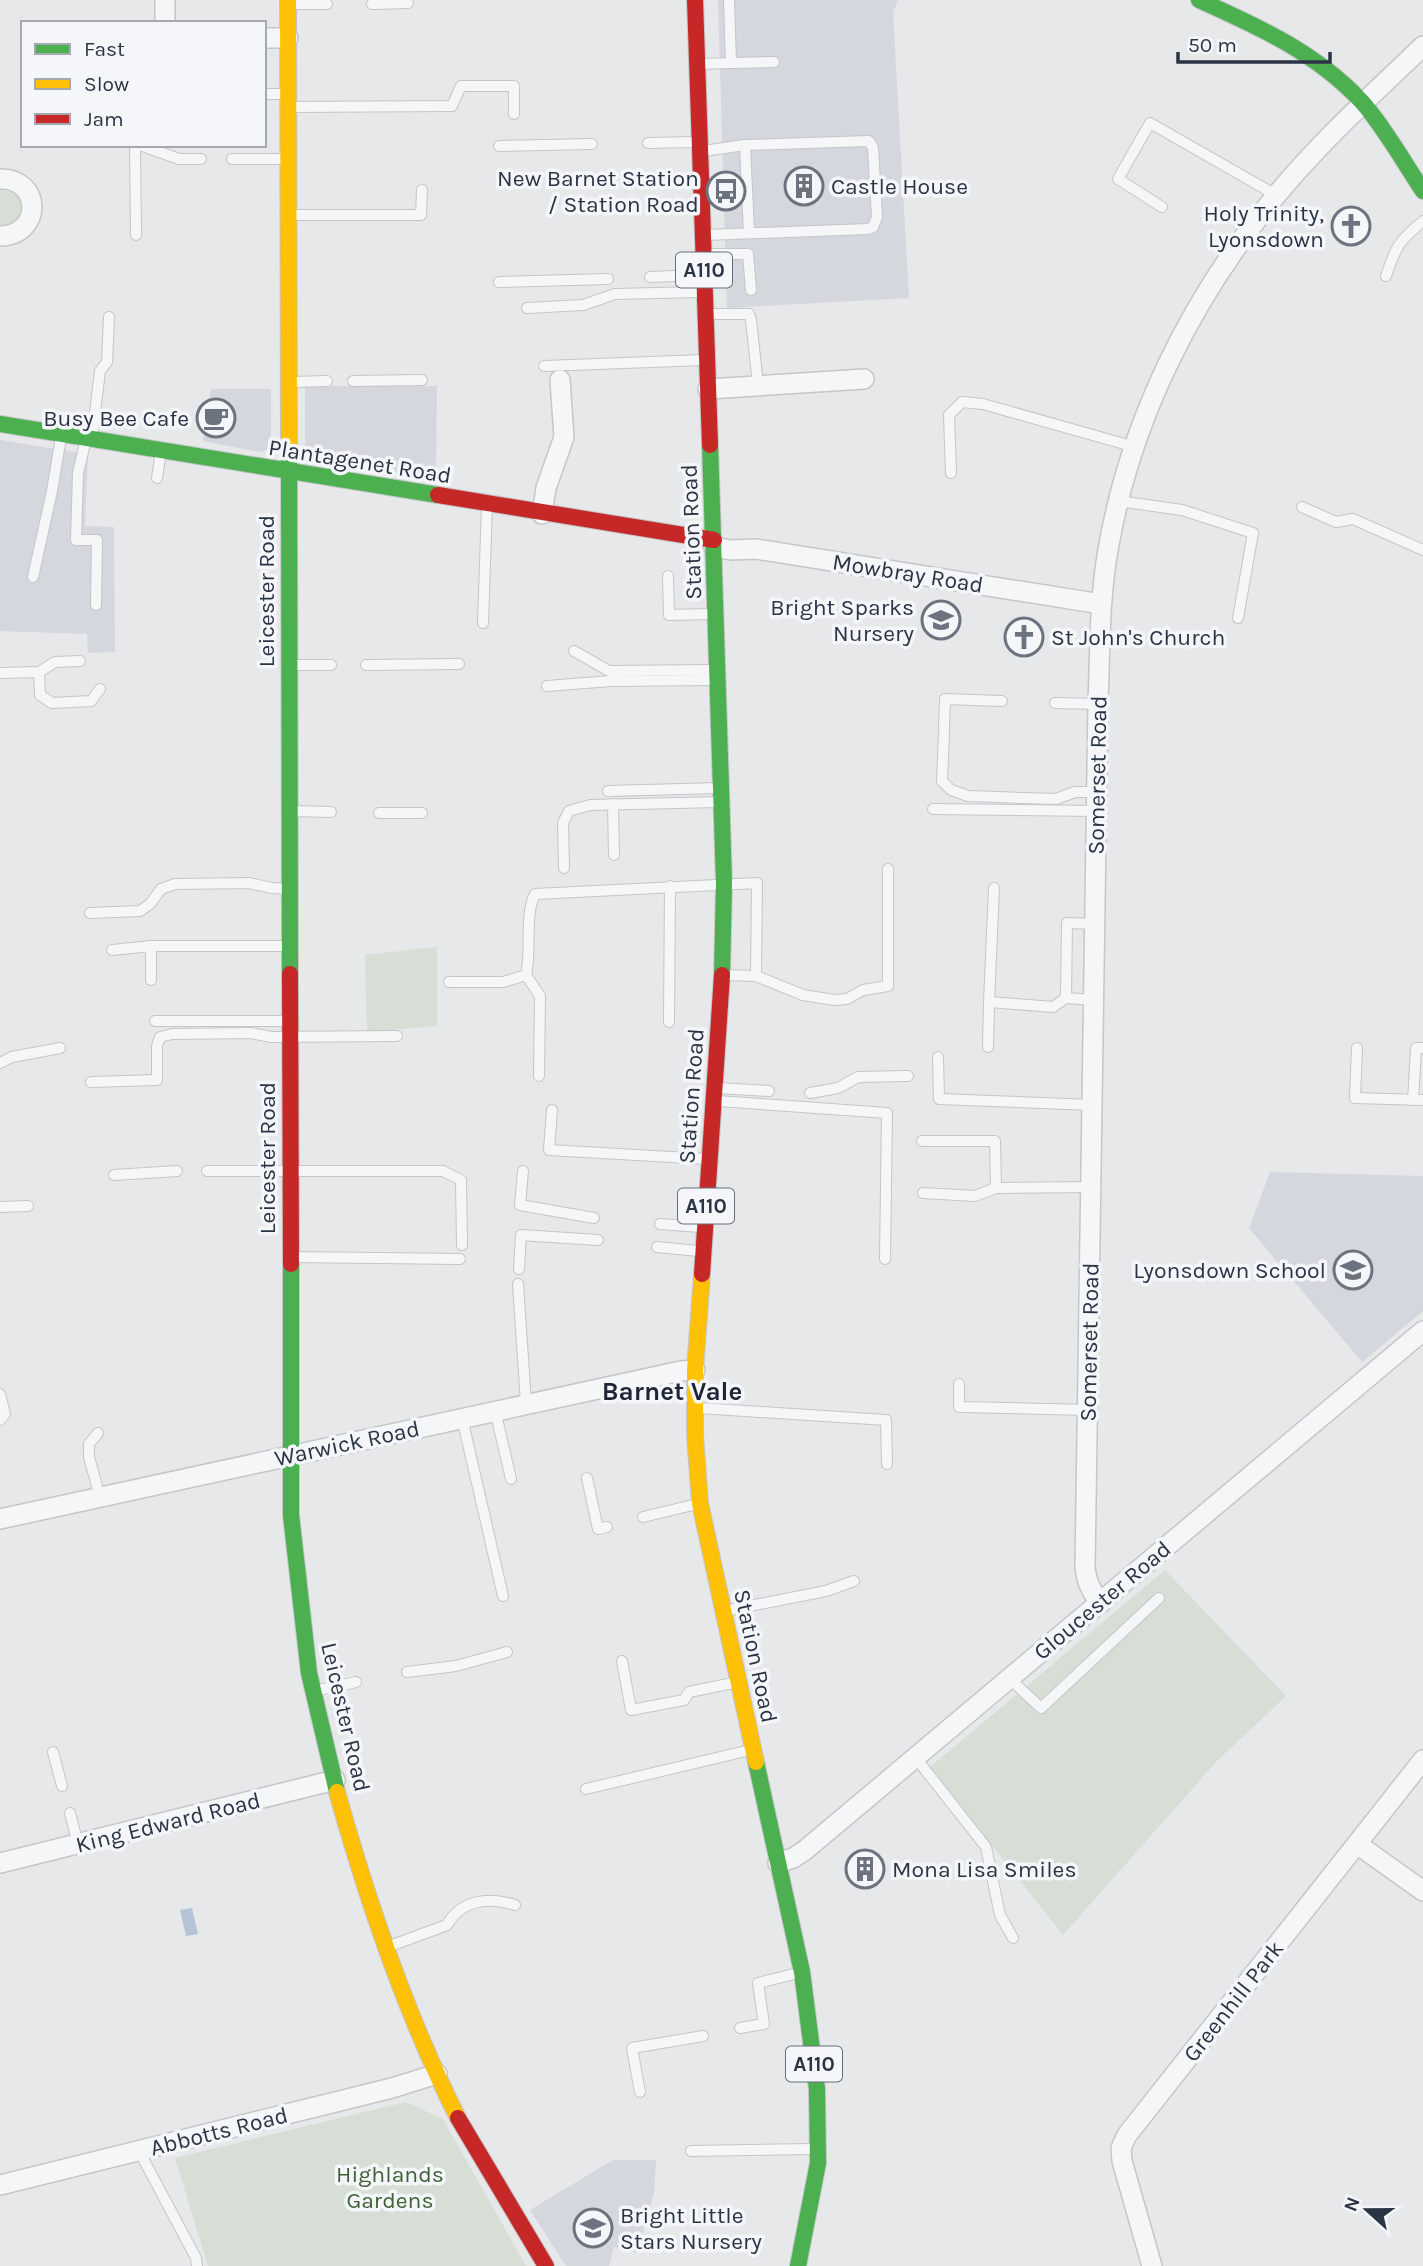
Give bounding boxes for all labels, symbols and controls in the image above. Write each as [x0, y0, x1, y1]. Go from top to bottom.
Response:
legend [21, 21, 266, 147]
scale bar [1178, 21, 1330, 65]
text: 50 m [1188, 33, 1237, 57]
text: Fast [84, 37, 125, 61]
text: Slow [84, 72, 129, 96]
text: Jam [84, 107, 124, 131]
place label: New Barnet Station / Station Road [497, 165, 699, 218]
building icon: Castle House [783, 165, 825, 207]
bus stop icon: New Barnet Station / Station Road [705, 170, 747, 212]
place label: Castle House [831, 173, 968, 200]
place label: Holy Trinity, Lyonsdown [1204, 200, 1324, 253]
church icon: Holy Trinity, Lyonsdown [1330, 205, 1372, 247]
road number: A110 [676, 252, 732, 288]
cafe icon: Busy Bee Cafe [195, 397, 237, 439]
place label: Busy Bee Cafe [43, 405, 189, 432]
street label: Plantagenet Road [267, 434, 453, 489]
street label: Station Road [676, 464, 707, 600]
street label: Leicester Road [253, 515, 280, 667]
street label: Mowbray Road [831, 548, 985, 599]
place label: Bright Sparks Nursery [770, 594, 914, 647]
school or university icon: Bright Sparks Nursery [920, 599, 962, 641]
church icon: St John's Church [1003, 616, 1045, 658]
place label: St John's Church [1051, 624, 1225, 651]
street label: Somerset Road [1083, 695, 1112, 855]
street label: Station Road [673, 1027, 710, 1165]
street label: Leicester Road [254, 1082, 281, 1234]
road number: A110 [678, 1188, 734, 1224]
school or university icon: Lyonsdown School [1332, 1249, 1374, 1291]
place label: Lyonsdown School [1133, 1257, 1326, 1284]
street label: Somerset Road [1075, 1262, 1104, 1422]
district label: Barnet Vale [602, 1376, 742, 1407]
street label: Warwick Road [272, 1415, 422, 1472]
street label: Gloucester Road [1028, 1535, 1176, 1666]
street label: Station Road [728, 1587, 783, 1725]
street label: Leicester Road [315, 1640, 376, 1794]
street label: King Edward Road [73, 1786, 263, 1858]
building icon: Mona Lisa Smiles [844, 1848, 886, 1890]
place label: Mona Lisa Smiles [892, 1856, 1076, 1883]
street label: Greenhill Park [1178, 1935, 1289, 2067]
road number: A110 [786, 2046, 842, 2082]
street label: Abbotts Road [148, 2101, 291, 2162]
park label: Highlands Gardens [336, 2161, 444, 2214]
north arrow [1332, 2175, 1402, 2245]
text: N [1339, 2194, 1365, 2215]
place label: Bright Little Stars Nursery [620, 2202, 762, 2255]
school or university icon: Bright Little Stars Nursery [572, 2207, 614, 2249]

